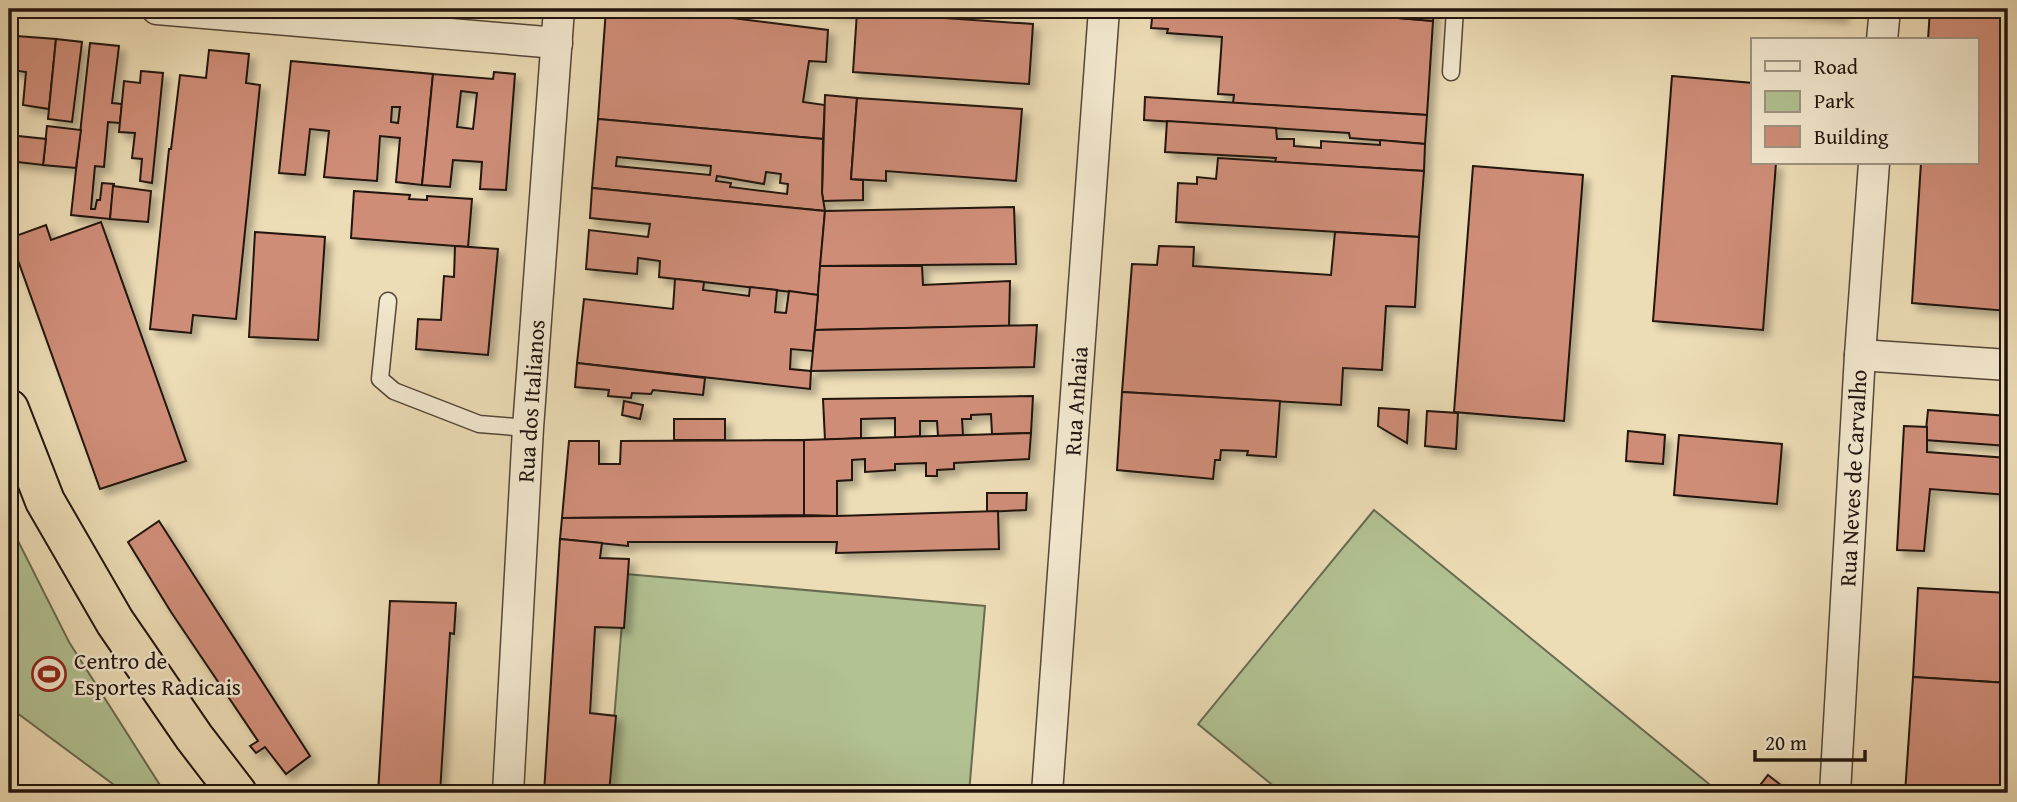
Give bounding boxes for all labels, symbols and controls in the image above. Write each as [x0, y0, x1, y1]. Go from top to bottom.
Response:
legend [1751, 38, 1979, 164]
text: Road [1814, 51, 1859, 82]
text: Park [1814, 85, 1855, 116]
text: Building [1814, 121, 1889, 152]
street label: Rua dos Italianos [508, 318, 553, 484]
street label: Rua Anhaia [1055, 345, 1096, 457]
street label: Rua Neves de Carvalho [1830, 369, 1875, 587]
place label: Centro de Esportes Radicais [74, 644, 241, 703]
sports icon: Centro de Esportes Radicais [30, 655, 68, 693]
scale bar [1755, 718, 1865, 762]
text: 20 m [1765, 727, 1807, 758]

